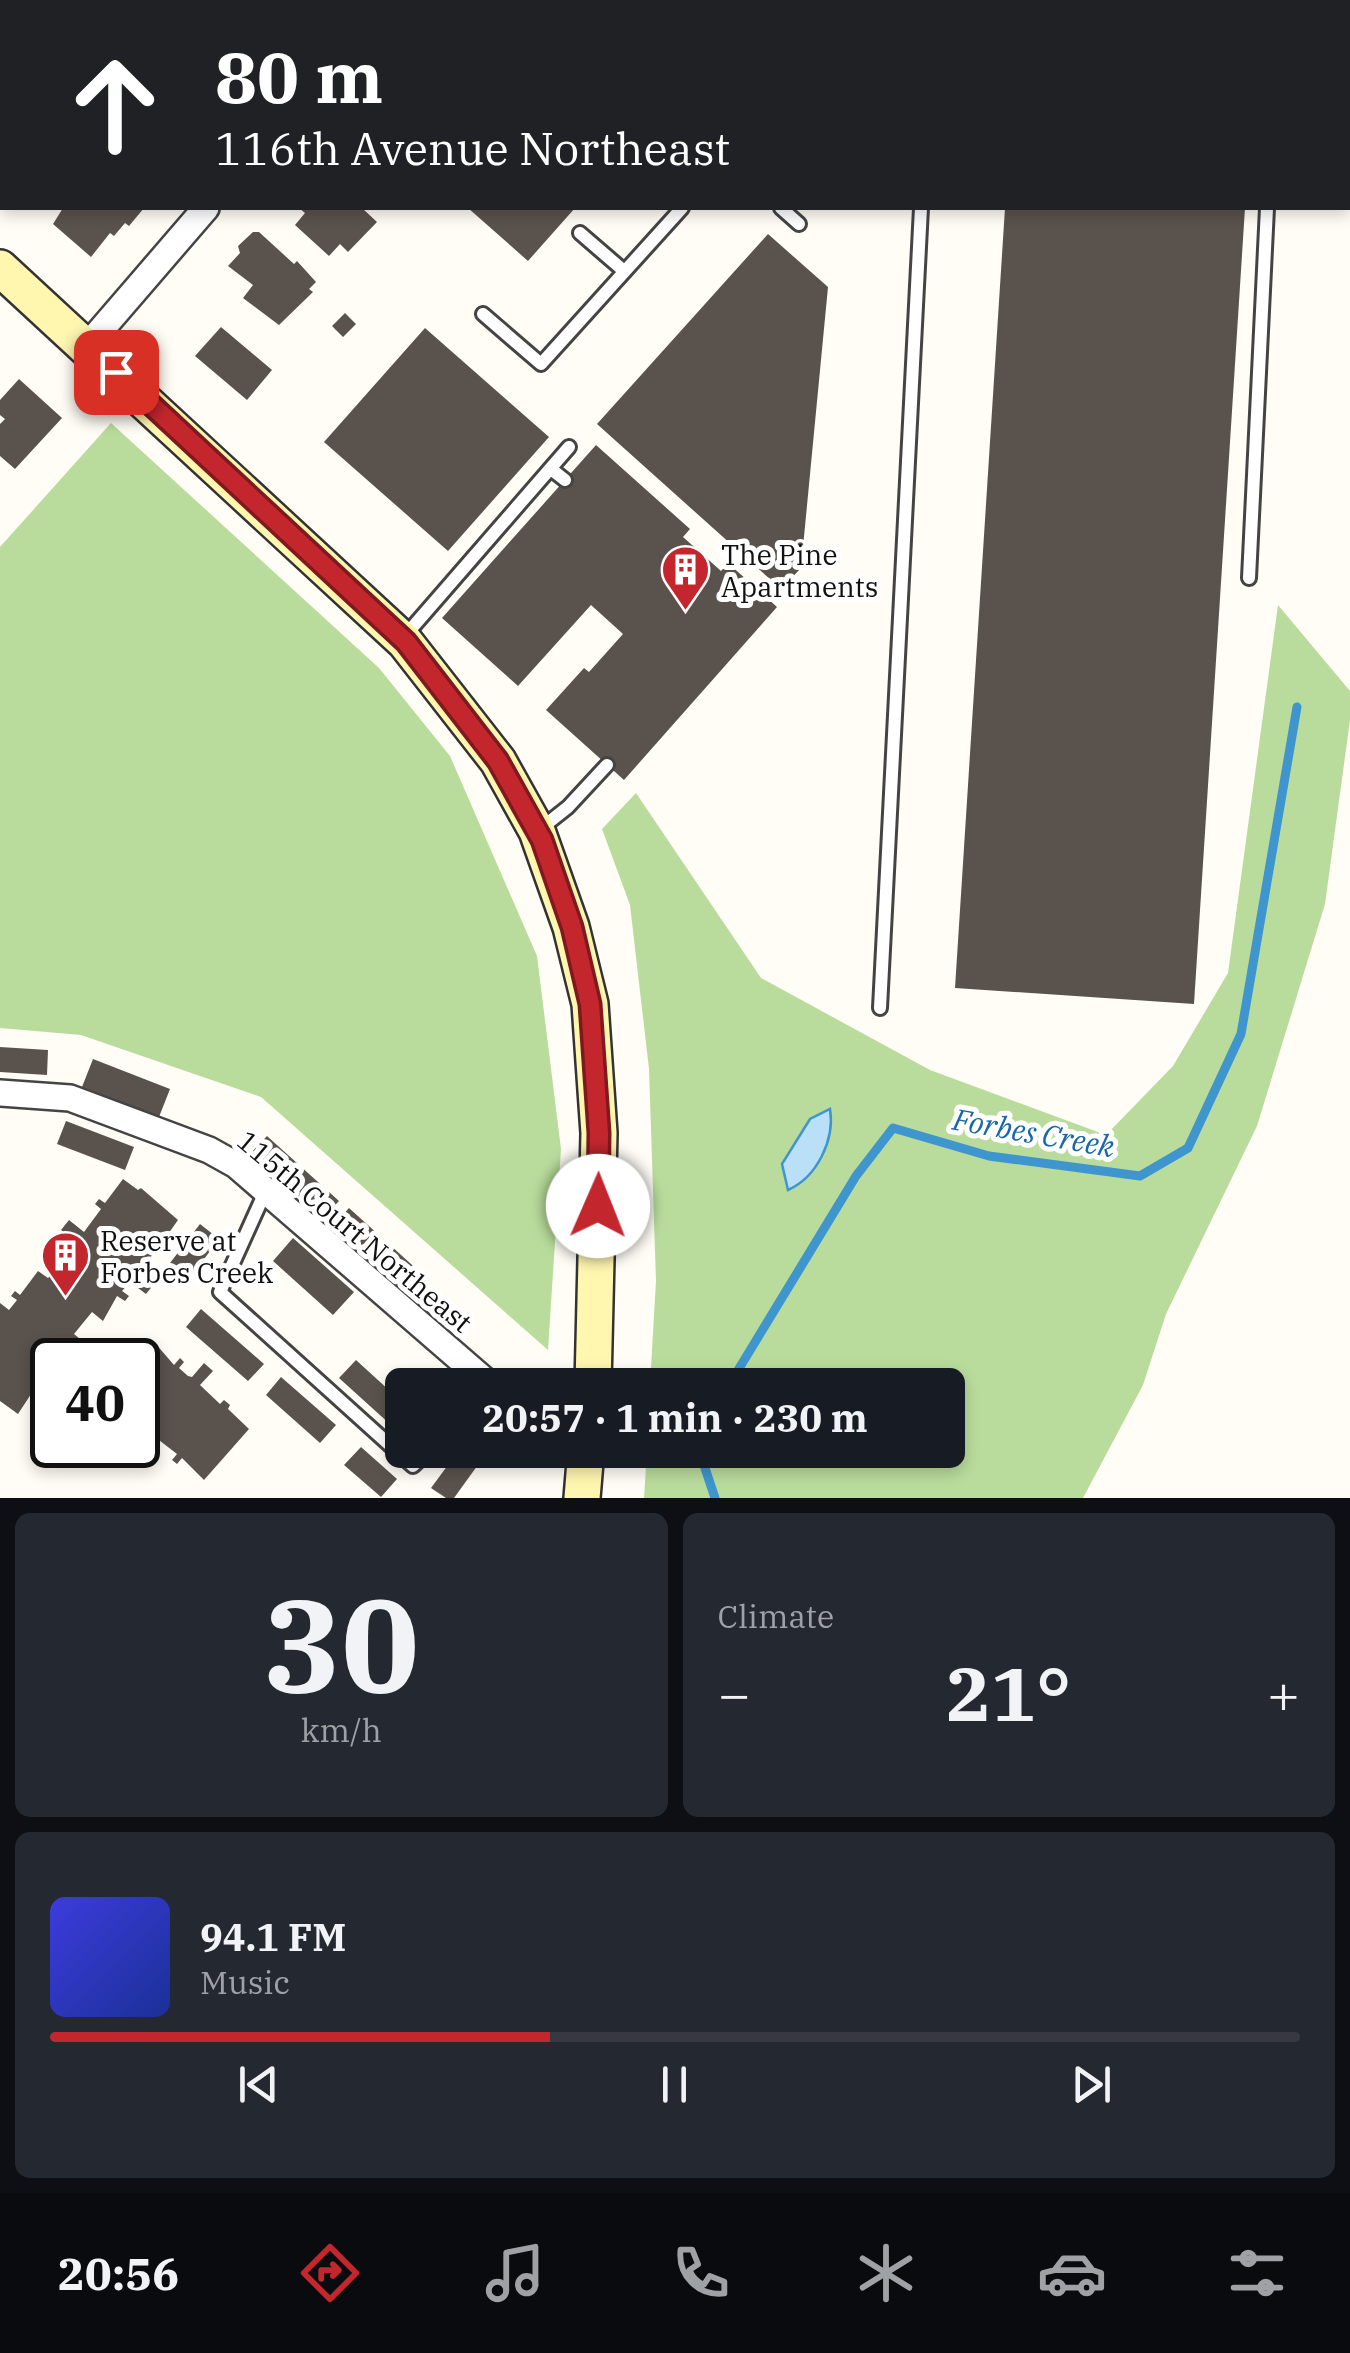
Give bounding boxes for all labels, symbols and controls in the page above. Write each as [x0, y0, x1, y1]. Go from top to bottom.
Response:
text: 80 m [215, 31, 383, 122]
icon: ahead [50, 40, 180, 170]
text: 116th Avenue Northeast [215, 119, 730, 177]
pin [74, 330, 159, 415]
icon: arrive [89, 345, 144, 400]
place label: The Pine Apartments [721, 536, 878, 605]
building icon: The Pine Apartments [660, 544, 712, 612]
water label: Forbes Creek [949, 1098, 1118, 1165]
street label: 115th Court Northeast [230, 1122, 480, 1340]
position arrow [546, 1154, 650, 1258]
place label: Reserve at Forbes Creek [100, 1222, 274, 1291]
building icon: Reserve at Forbes Creek [39, 1230, 91, 1298]
speed limit sign: 40 [30, 1338, 160, 1468]
text: 20:57 · 1 min · 230 m [482, 1393, 868, 1442]
text: 30 [263, 1559, 419, 1728]
text: Climate [718, 1595, 834, 1637]
text: 21° [946, 1644, 1071, 1742]
text: − [718, 1658, 751, 1729]
text: + [1267, 1658, 1300, 1729]
text: km/h [301, 1709, 382, 1751]
text: 94.1 FM [200, 1912, 346, 1961]
text: Music [200, 1961, 290, 2003]
icon: previous [231, 2057, 286, 2112]
icon: pause [647, 2057, 702, 2112]
icon: next [1064, 2057, 1119, 2112]
icon: directions [295, 2238, 365, 2308]
icon: music [480, 2238, 550, 2308]
icon: phone [666, 2238, 736, 2308]
icon: climate [851, 2238, 921, 2308]
icon: car [1037, 2238, 1107, 2308]
icon: filters [1222, 2238, 1292, 2308]
text: 20:56 [58, 2244, 179, 2302]

